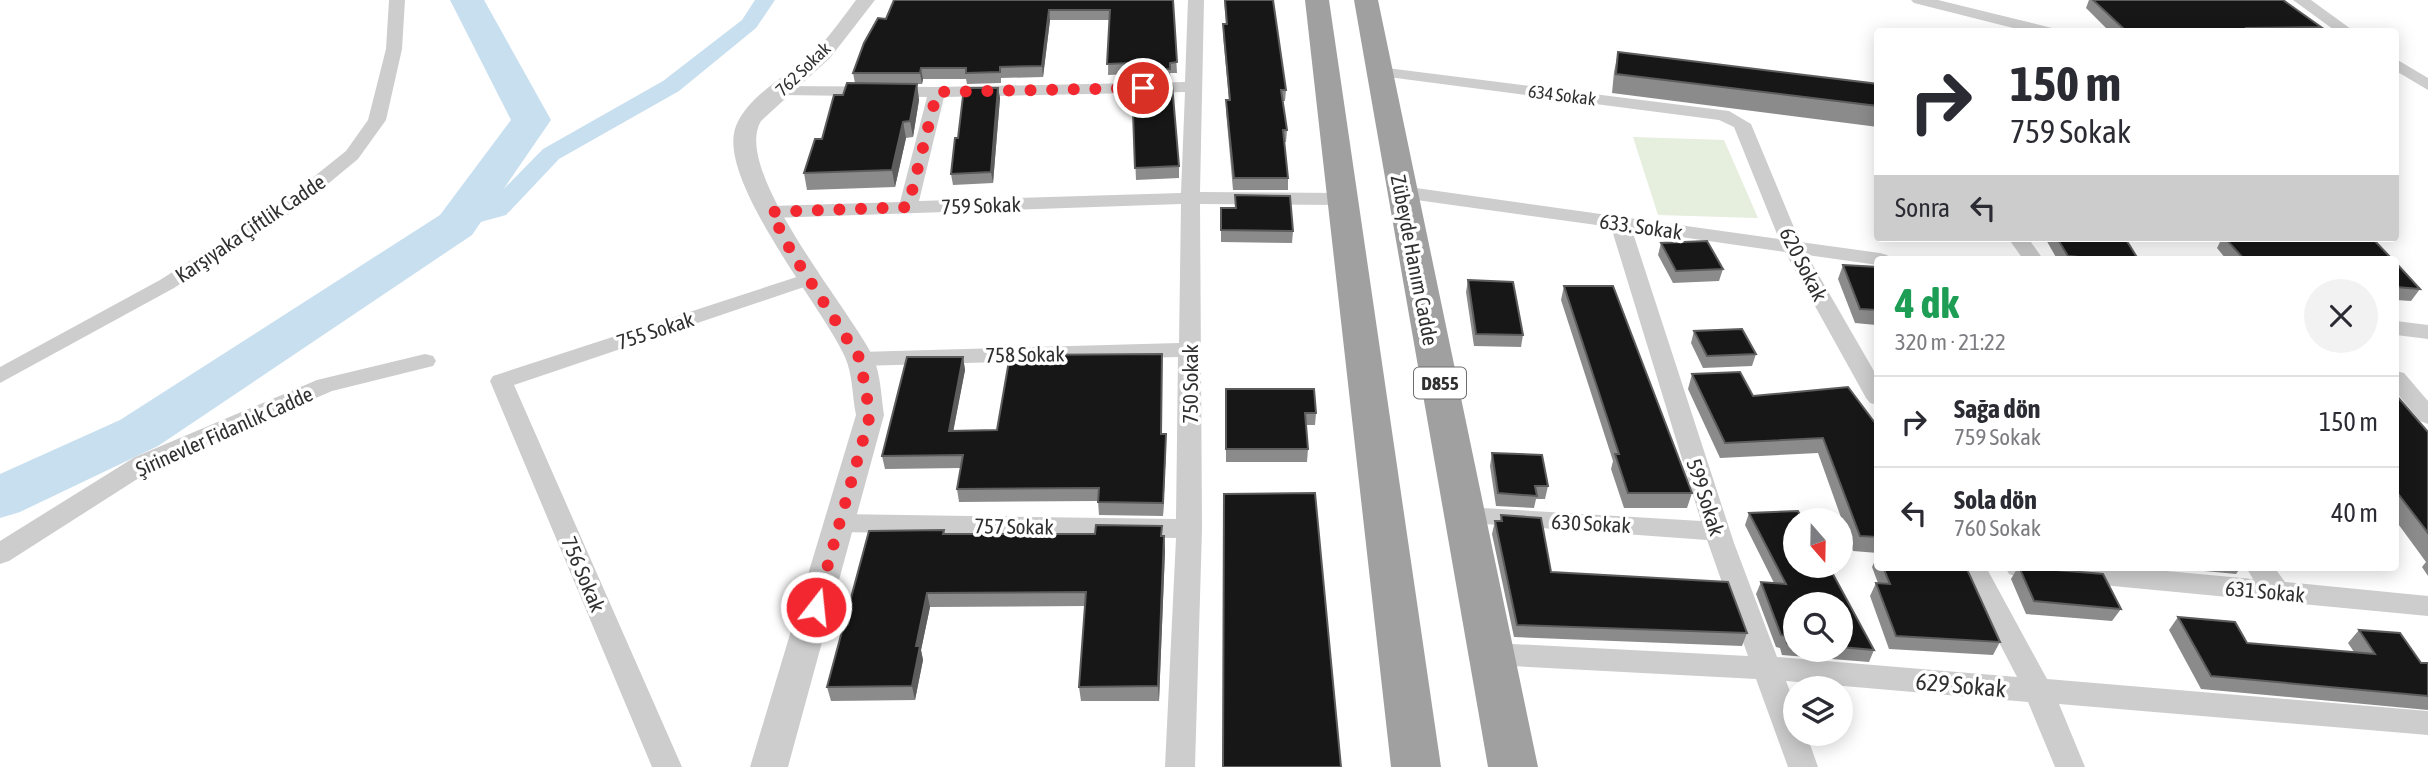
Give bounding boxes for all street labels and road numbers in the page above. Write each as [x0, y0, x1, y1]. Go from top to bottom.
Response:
street label: 762 Sokak [771, 38, 835, 100]
street label: 634 Sokak [1527, 80, 1597, 110]
street label: Karşıyaka Çiftlik Cadde [171, 169, 329, 287]
street label: Zübeyde Hanım Cadde [1387, 173, 1443, 347]
street label: 759 Sokak [941, 192, 1021, 218]
street label: 633. Sokak [1598, 208, 1684, 244]
street label: 620 Sokak [1775, 223, 1833, 305]
street label: 755 Sokak [614, 306, 696, 354]
street label: 758 Sokak [985, 341, 1065, 367]
street label: 750 Sokak [1178, 344, 1202, 424]
road number: D855 [1414, 368, 1466, 398]
street label: Şirinevler Fidanlık Cadde [132, 381, 316, 481]
street label: 599 Sokak [1682, 456, 1730, 538]
street label: 630 Sokak [1551, 509, 1631, 537]
street label: 757 Sokak [974, 513, 1054, 539]
street label: 756 Sokak [557, 533, 611, 615]
street label: 631 Sokak [2224, 576, 2306, 606]
street label: 629 Sokak [1915, 668, 2008, 702]

